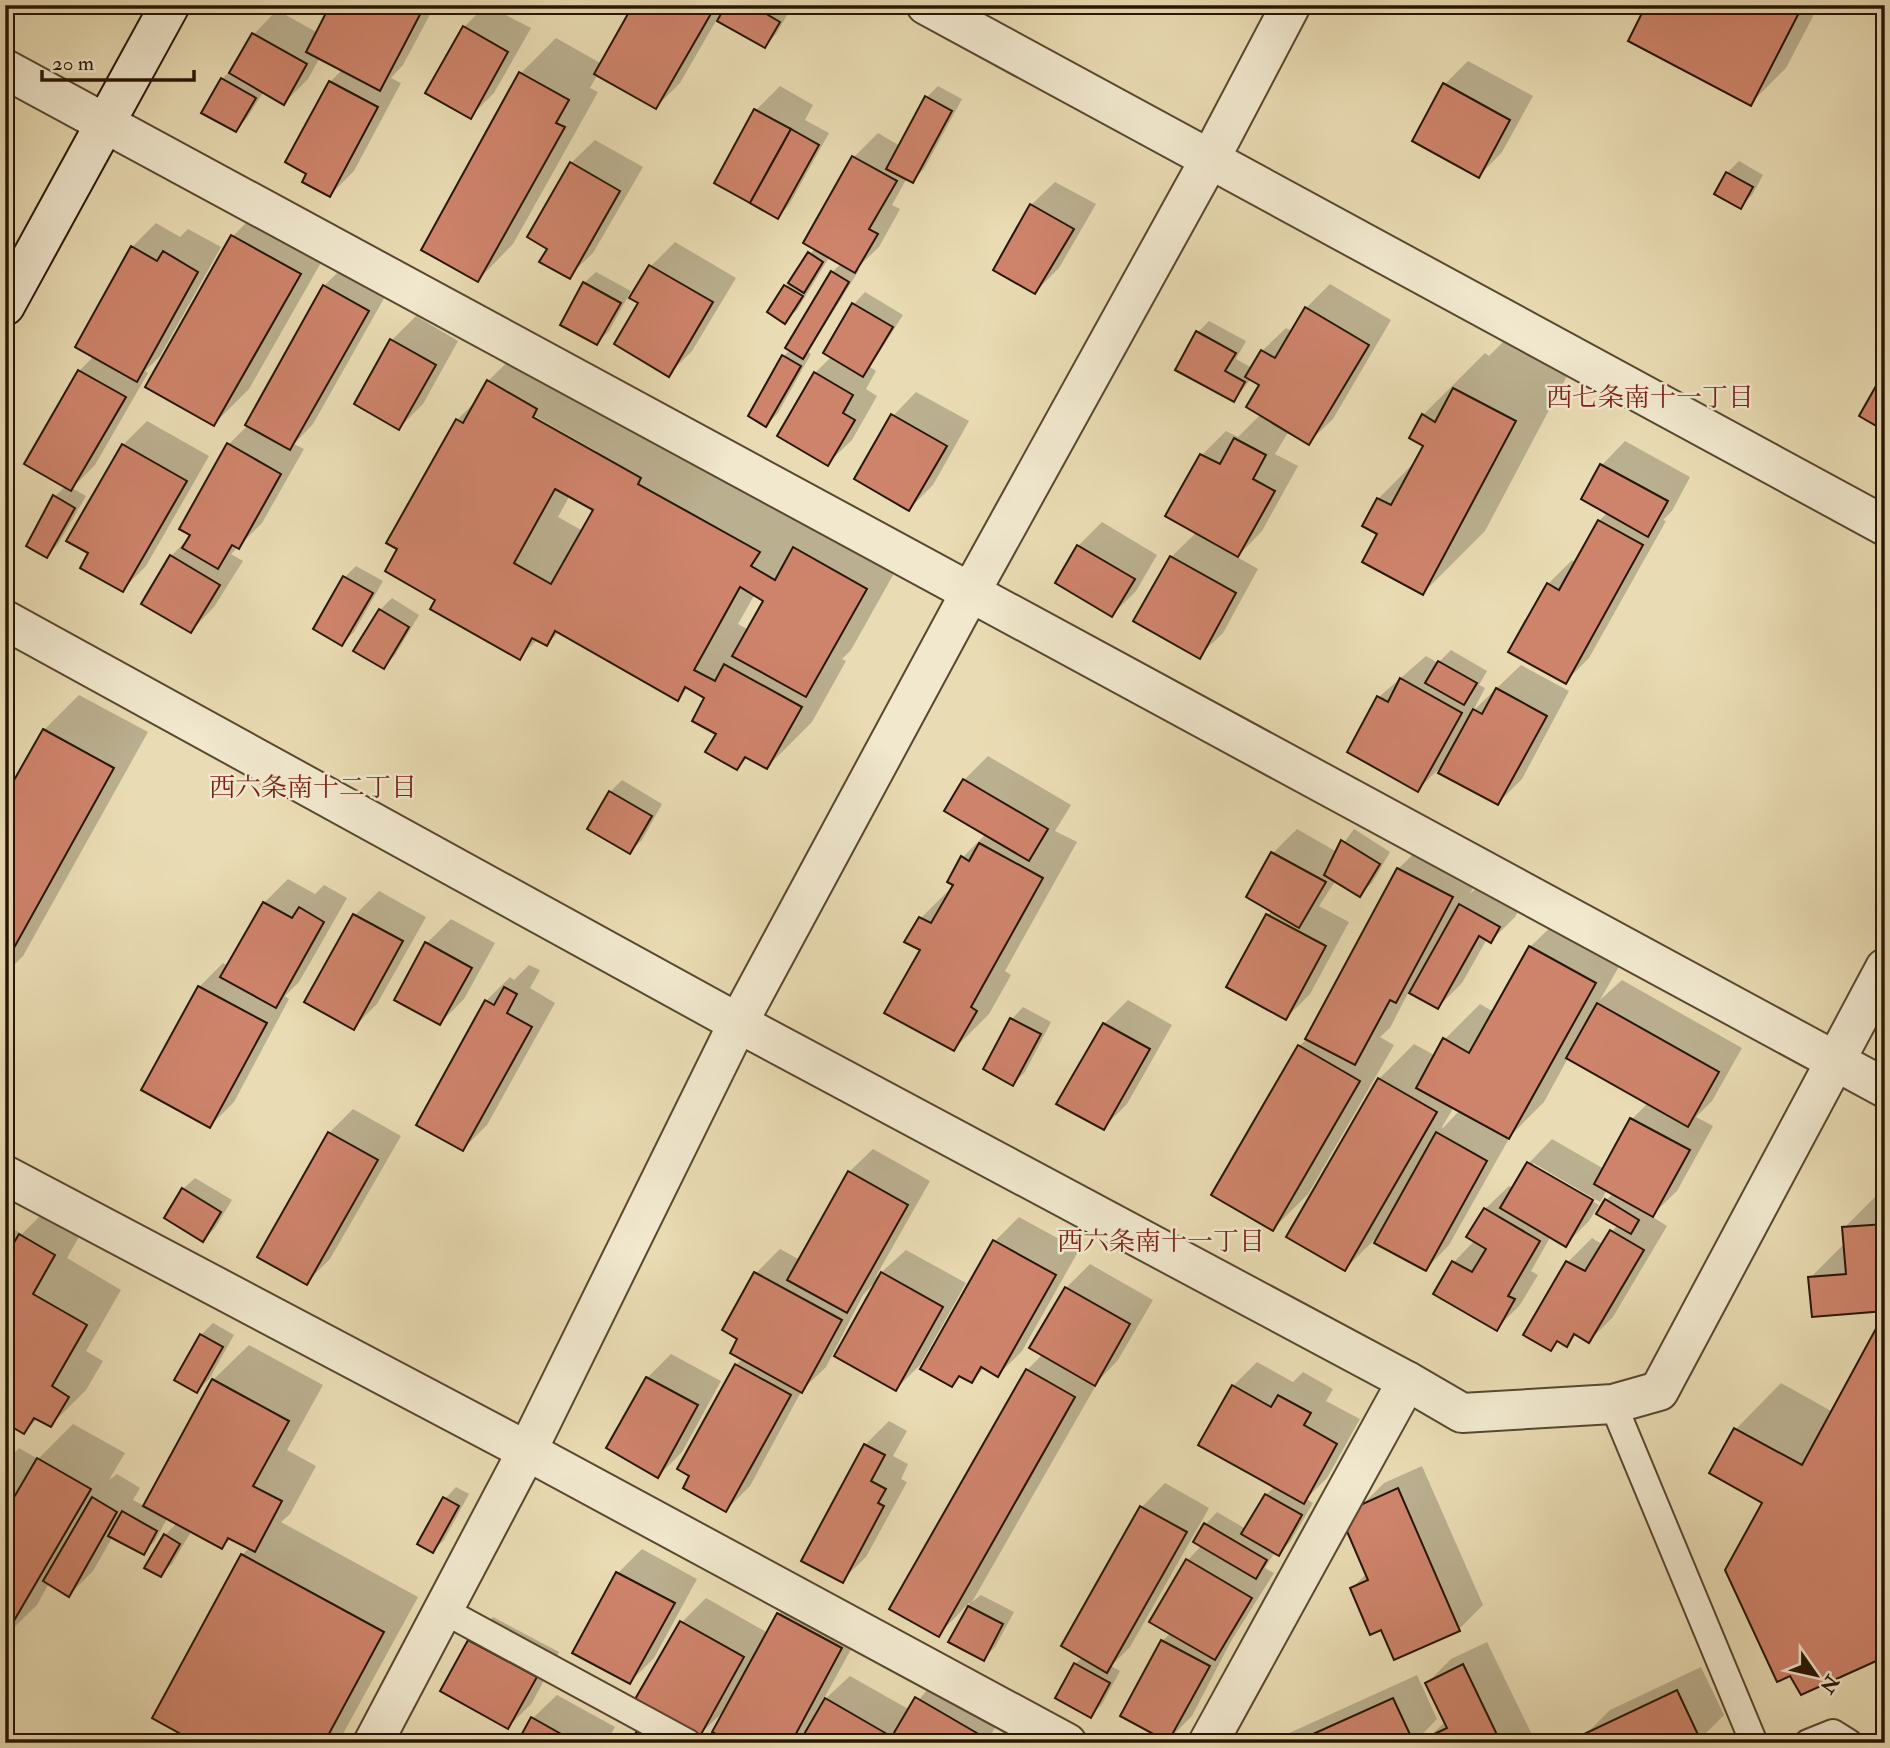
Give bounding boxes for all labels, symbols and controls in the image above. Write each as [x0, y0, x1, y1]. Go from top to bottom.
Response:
scale bar [42, 38, 194, 82]
text: 20 m [52, 50, 94, 77]
district label: 西七条南十一丁目 [1546, 382, 1754, 414]
district label: 西六条南十二丁目 [209, 772, 417, 804]
district label: 西六条南十一丁目 [1057, 1226, 1265, 1258]
north arrow [1782, 1640, 1852, 1710]
text: N [1814, 1669, 1845, 1699]

